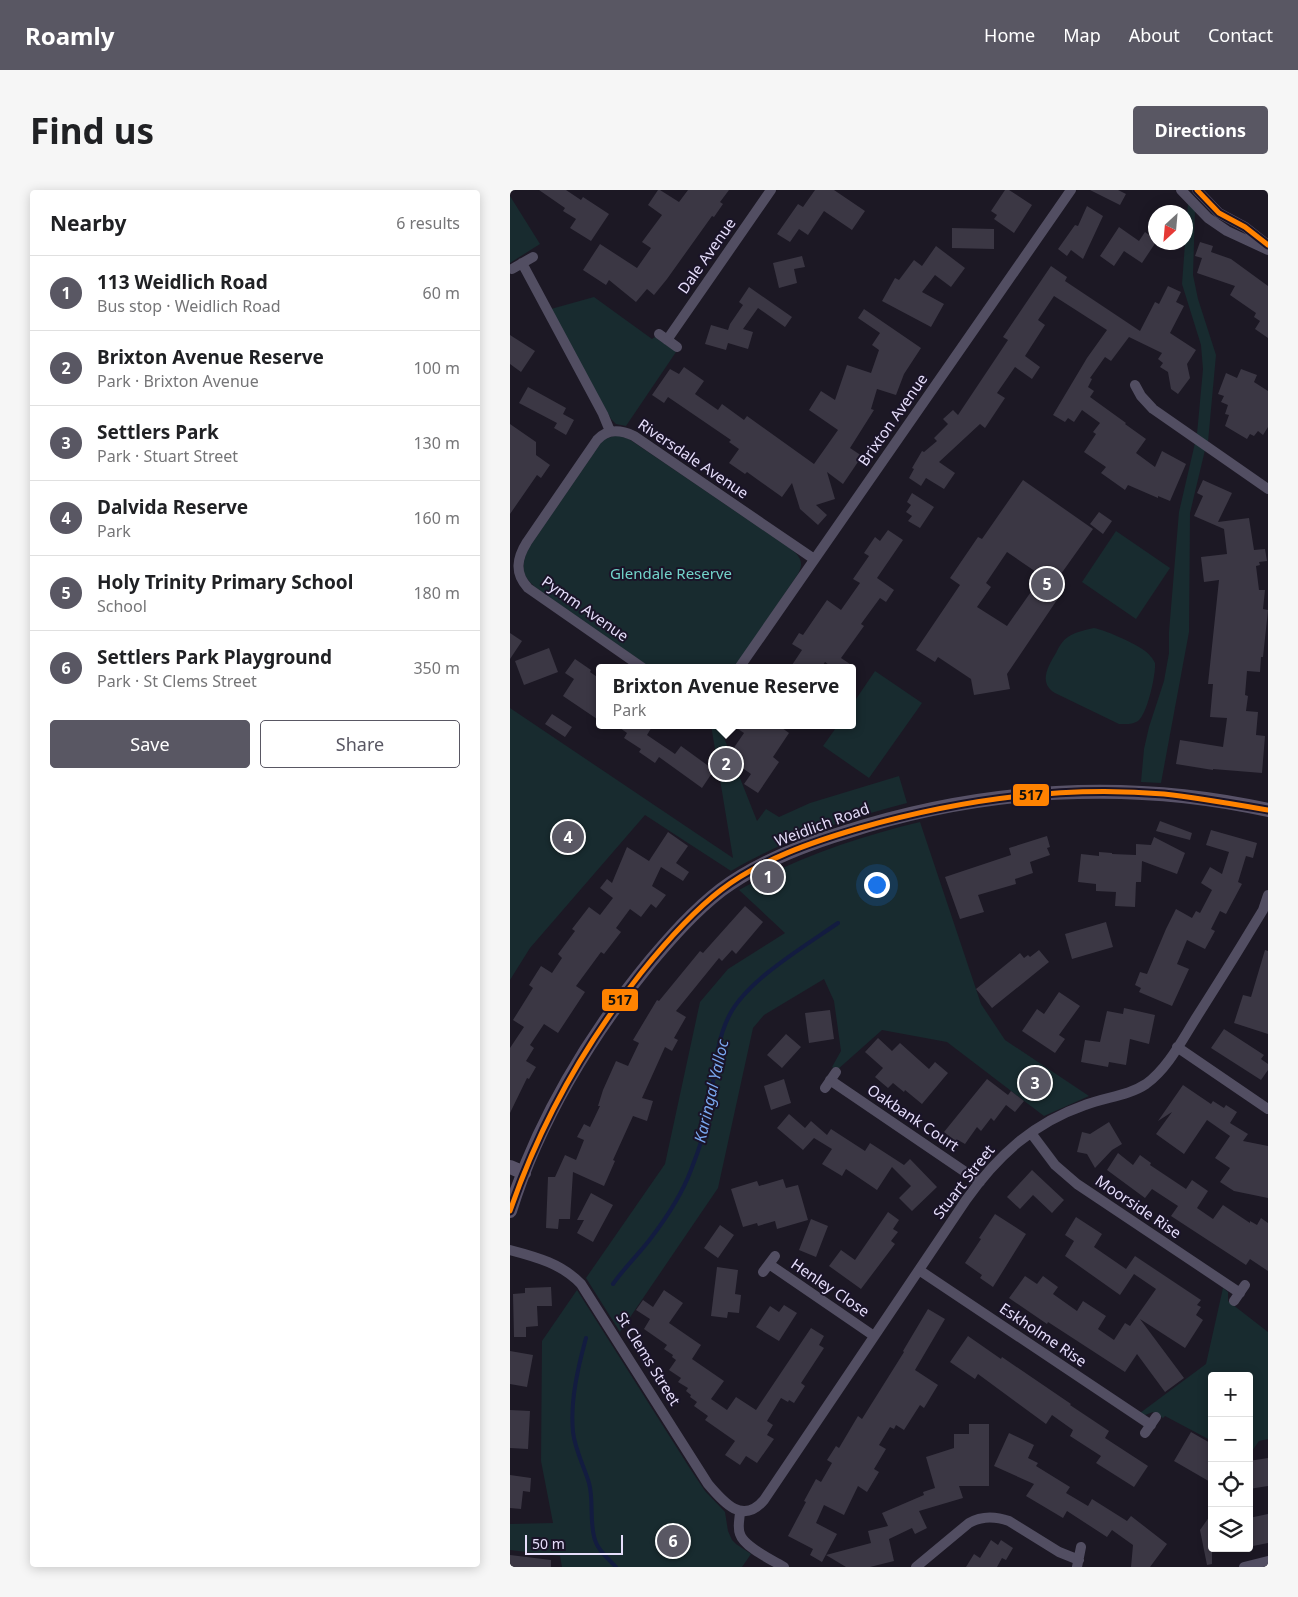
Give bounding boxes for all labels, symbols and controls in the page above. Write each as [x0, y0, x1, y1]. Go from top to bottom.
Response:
text: Roamly [25, 19, 114, 52]
text: Home [984, 23, 1035, 47]
text: Map [1063, 23, 1101, 47]
text: About [1129, 23, 1180, 47]
text: Contact [1208, 23, 1273, 47]
button: Directions [1133, 106, 1268, 154]
text: Find us [30, 107, 154, 154]
north arrow [1148, 205, 1193, 250]
text: Nearby [50, 209, 126, 237]
text: 6 results [396, 212, 460, 234]
street label: Dale Avenue [673, 214, 740, 297]
text: 113 Weidlich Road [97, 269, 268, 295]
text: 1 [61, 282, 71, 304]
text: 60 m [423, 282, 460, 304]
text: Bus stop · Weidlich Road [97, 295, 281, 317]
text: Brixton Avenue Reserve [97, 344, 324, 370]
text: 2 [61, 357, 71, 379]
text: 100 m [413, 357, 460, 379]
street label: Brixton Avenue [853, 369, 931, 469]
text: Park · Brixton Avenue [97, 370, 259, 392]
street label: Riversdale Avenue [634, 414, 753, 503]
text: Settlers Park [97, 419, 219, 445]
text: 3 [61, 432, 71, 454]
text: 130 m [413, 432, 460, 454]
text: Park · Stuart Street [97, 445, 238, 467]
text: Dalvida Reserve [97, 494, 248, 520]
text: 4 [61, 507, 71, 529]
text: 160 m [413, 507, 460, 529]
text: Park [97, 520, 131, 542]
park label: Glendale Reserve [610, 563, 732, 583]
pin: 5 [1031, 565, 1063, 603]
text: Holy Trinity Primary School [97, 569, 353, 595]
street label: Pymm Avenue [538, 571, 633, 645]
text: 5 [61, 582, 71, 604]
text: 180 m [413, 582, 460, 604]
text: School [97, 595, 147, 617]
text: Settlers Park Playground [97, 644, 332, 670]
text: 6 [61, 657, 71, 679]
text: 350 m [413, 657, 460, 679]
popup [596, 664, 856, 729]
text: Park · St Clems Street [97, 670, 257, 692]
text: Brixton Avenue Reserve [613, 673, 839, 699]
text: Park [613, 699, 646, 721]
button: Save [50, 720, 250, 768]
button: Share [260, 720, 460, 768]
pin: 2 [710, 745, 742, 783]
line badge: 517 [1012, 783, 1050, 807]
text: 517 [1019, 785, 1043, 804]
street label: Weidlich Road [772, 798, 872, 850]
pin: 4 [552, 818, 584, 856]
pin: 1 [752, 858, 784, 896]
your location [864, 872, 890, 898]
line badge: 517 [601, 988, 639, 1012]
text: 517 [608, 990, 632, 1009]
water label: Karingal Yalloc [688, 1036, 734, 1145]
pin: 3 [1019, 1064, 1051, 1102]
street label: Oakbank Court [864, 1079, 964, 1156]
street label: Stuart Street [928, 1140, 999, 1223]
street label: Moorside Rise [1092, 1170, 1185, 1242]
street label: Henley Close [787, 1254, 874, 1321]
street label: Eskholme Rise [996, 1298, 1091, 1371]
street label: St Clems Street [612, 1308, 686, 1409]
map controls [1208, 1372, 1253, 1552]
button: + [1208, 1372, 1253, 1417]
button: − [1208, 1417, 1253, 1462]
button: locate [1208, 1462, 1253, 1507]
button: layers [1208, 1507, 1253, 1552]
pin: 6 [657, 1522, 689, 1560]
scale bar [525, 1532, 622, 1555]
text: 50 m [532, 1534, 565, 1553]

